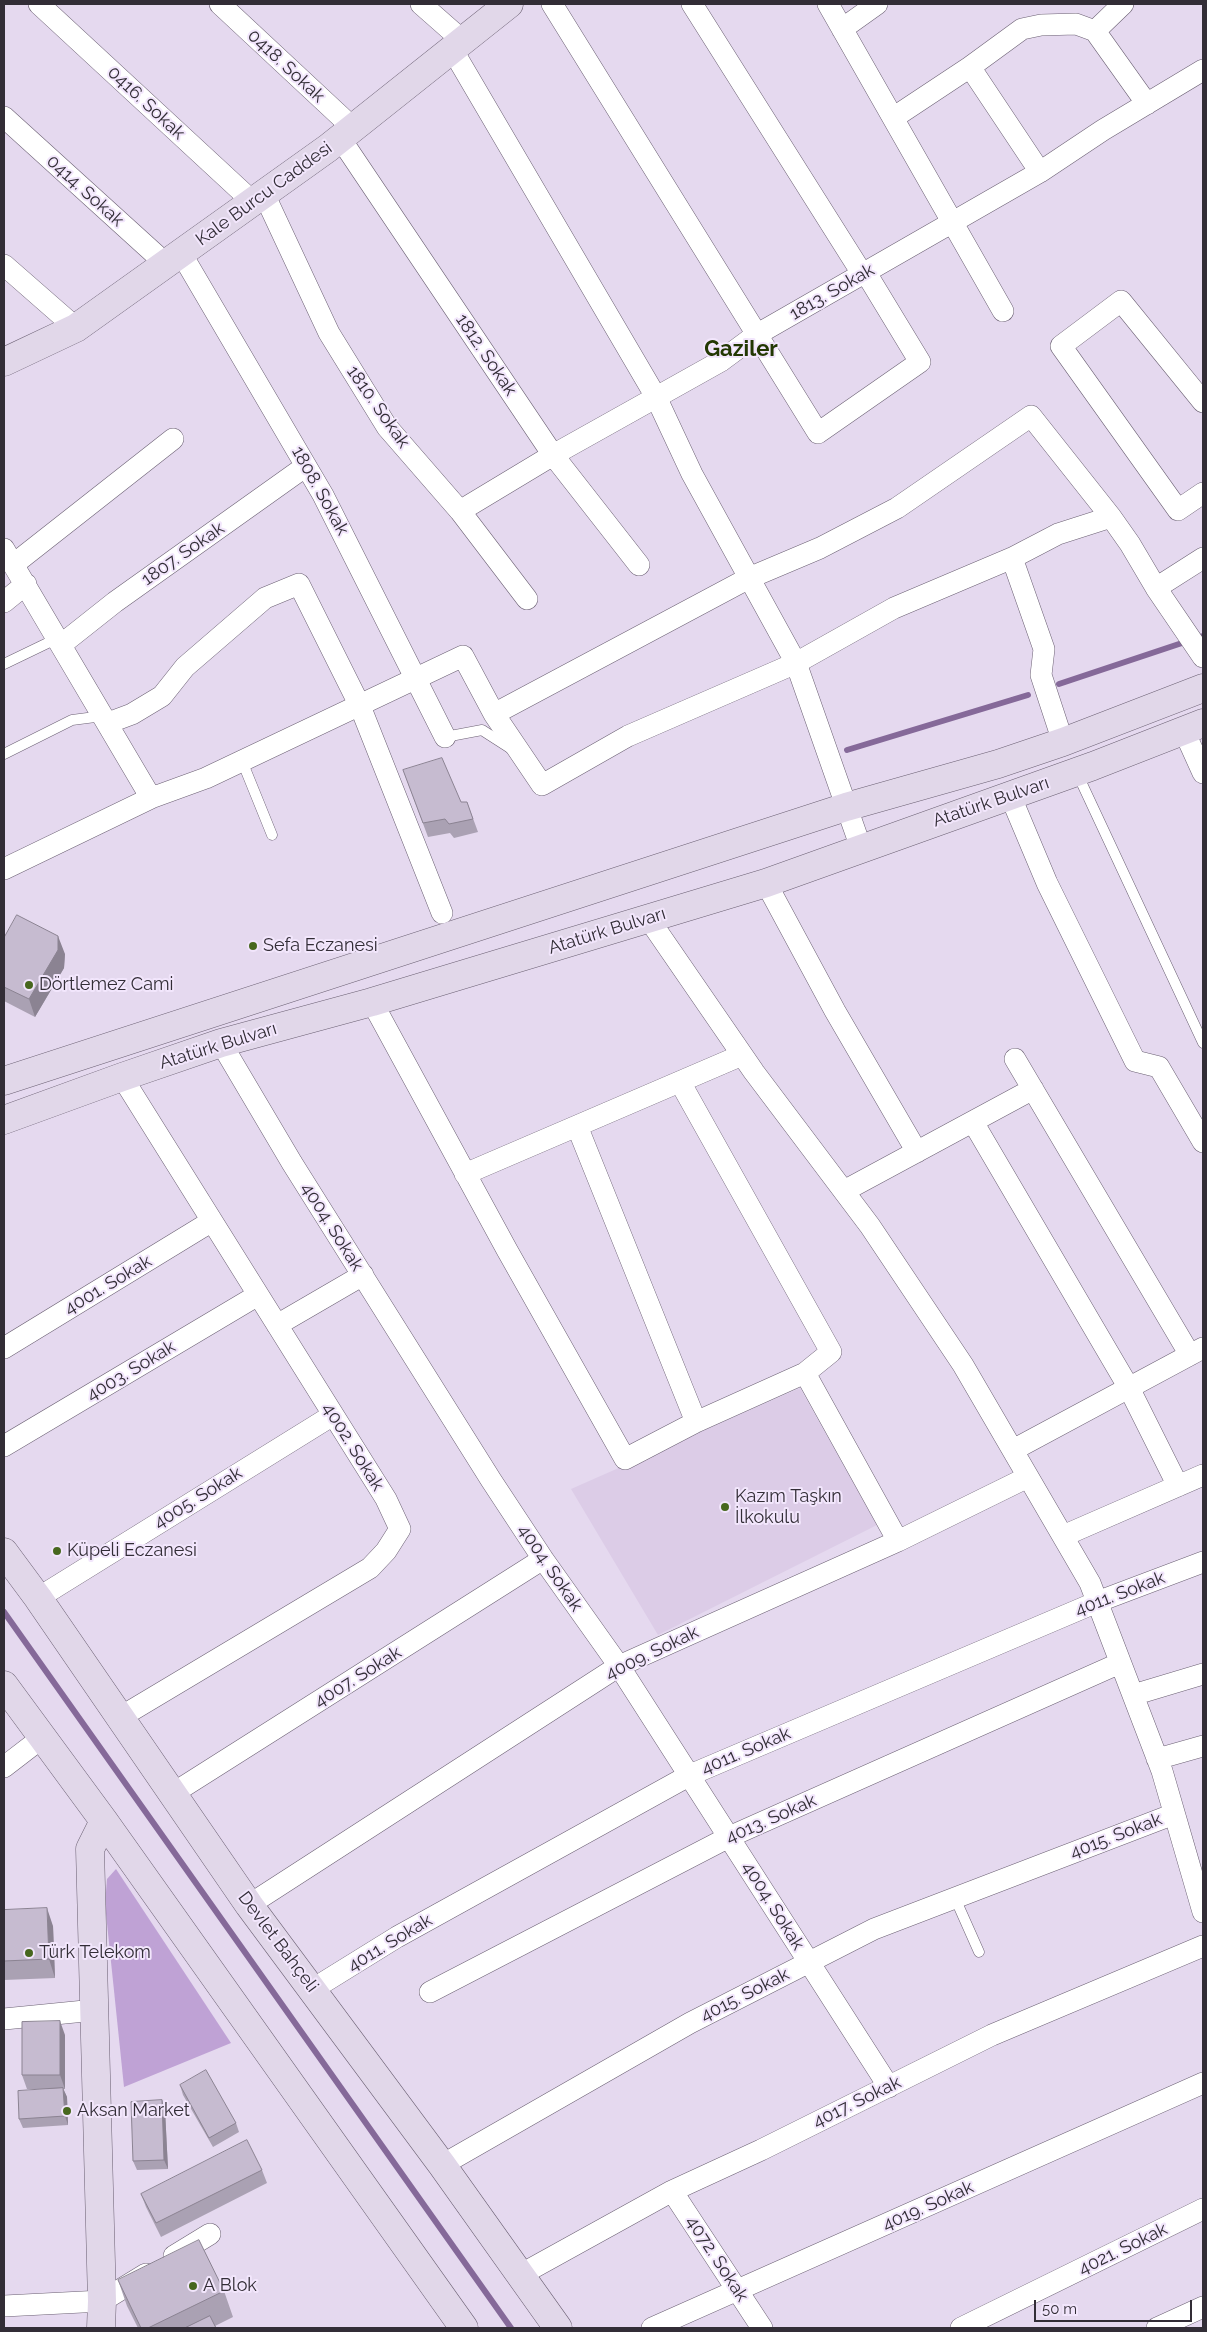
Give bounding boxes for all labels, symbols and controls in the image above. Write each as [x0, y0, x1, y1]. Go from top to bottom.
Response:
street label: 0418. Sokak [243, 25, 329, 107]
street label: 0416. Sokak [103, 62, 189, 144]
street label: Kale Burcu Caddesi [192, 137, 336, 251]
street label: 0414. Sokak [42, 151, 128, 231]
street label: 1813. Sokak [786, 259, 878, 325]
street label: 1812. Sokak [451, 310, 521, 400]
district label: Gaziler [704, 336, 778, 362]
street label: 1810. Sokak [342, 362, 414, 452]
street label: 1808. Sokak [287, 443, 353, 539]
street label: 1807. Sokak [137, 518, 229, 590]
street label: Atatürk Bulvarı [930, 772, 1052, 832]
street label: Atatürk Bulvarı [546, 903, 668, 959]
place label: Sefa Eczanesi [263, 935, 378, 957]
marker: Sefa Eczanesi [247, 940, 259, 952]
place label: Dörtlemez Cami [39, 974, 173, 996]
marker: Dörtlemez Cami [23, 979, 35, 991]
street label: Atatürk Bulvarı [157, 1018, 279, 1074]
street label: 4004. Sokak [296, 1179, 368, 1275]
street label: 4001. Sokak [60, 1250, 156, 1320]
street label: 4003. Sokak [83, 1336, 179, 1406]
street label: 4002. Sokak [317, 1399, 389, 1495]
street label: 4005. Sokak [150, 1462, 246, 1534]
place label: Kazım Taşkın İlkokulu [735, 1486, 842, 1528]
marker: Kazım Taşkın İlkokulu [719, 1501, 731, 1513]
street label: 4004. Sokak [513, 1520, 587, 1616]
place label: Küpeli Eczanesi [67, 1540, 197, 1562]
marker: Küpeli Eczanesi [51, 1545, 63, 1557]
street label: 4011. Sokak [1072, 1567, 1168, 1621]
street label: 4009. Sokak [602, 1621, 702, 1685]
street label: 4007. Sokak [310, 1642, 406, 1712]
street label: 4011. Sokak [698, 1723, 794, 1779]
street label: 4013. Sokak [722, 1789, 820, 1849]
street label: 4015. Sokak [1067, 1809, 1165, 1863]
street label: 4004. Sokak [737, 1858, 809, 1954]
street label: Devlet Bahçeli [233, 1887, 323, 1997]
street label: 4011. Sokak [344, 1909, 436, 1977]
place label: Türk Telekom [39, 1942, 151, 1964]
marker: Türk Telekom [23, 1947, 35, 1959]
street label: 4015. Sokak [697, 1963, 793, 2027]
street label: 4017. Sokak [809, 2071, 905, 2133]
place label: Aksan Market [77, 2100, 190, 2122]
marker: Aksan Market [61, 2105, 73, 2117]
street label: 4019. Sokak [879, 2176, 977, 2236]
street label: 4072. Sokak [681, 2212, 753, 2306]
street label: 4021. Sokak [1075, 2218, 1171, 2280]
place label: A Blok [203, 2275, 257, 2297]
marker: A Blok [187, 2280, 199, 2292]
scale bar [1037, 2290, 1194, 2322]
text: 50 m [1042, 2300, 1077, 2318]

